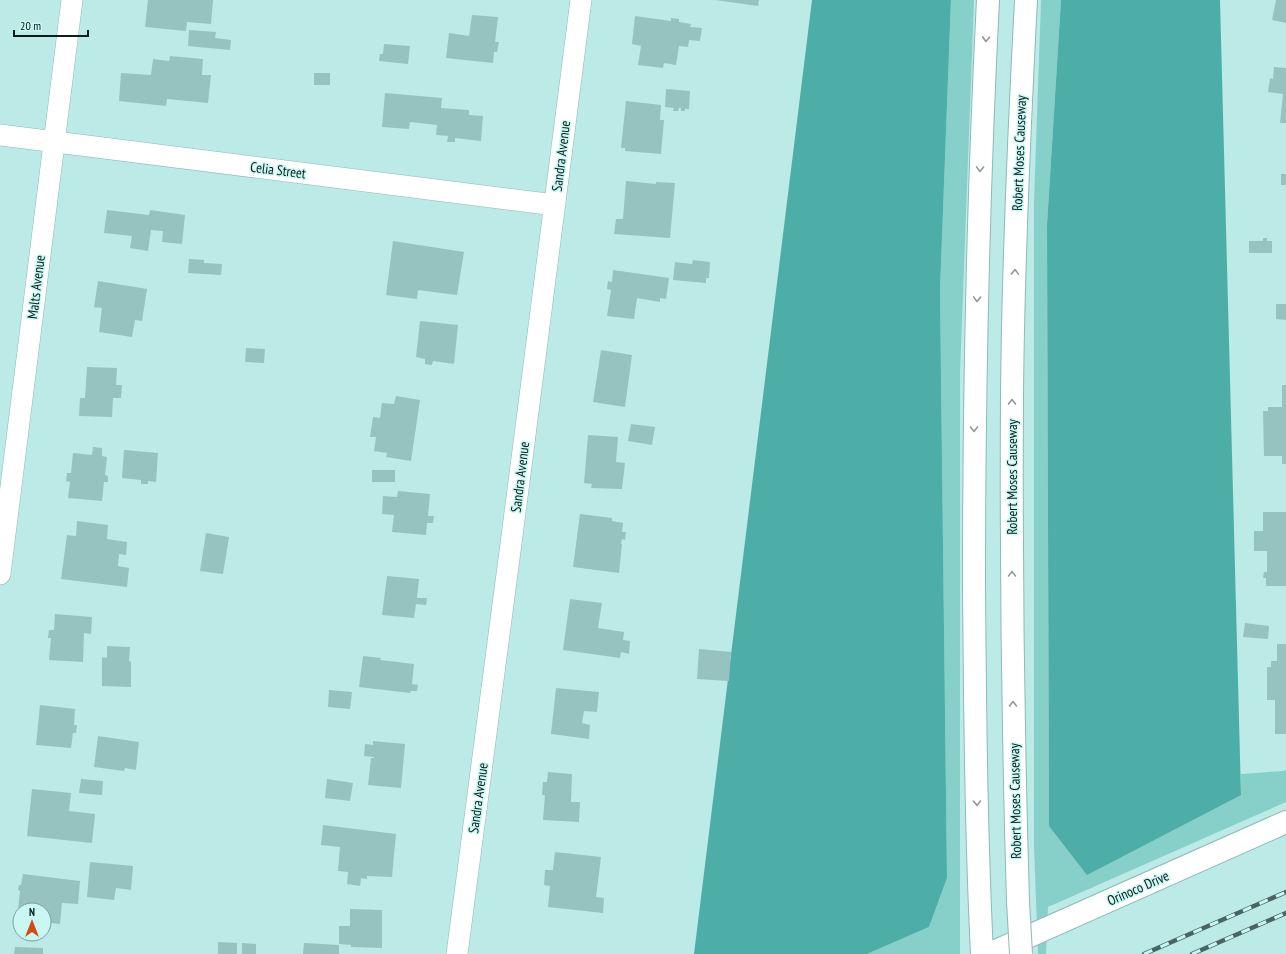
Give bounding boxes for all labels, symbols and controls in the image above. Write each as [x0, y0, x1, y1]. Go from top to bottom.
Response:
scale bar [14, 12, 88, 38]
text: 20 m [20, 18, 41, 33]
one-way arrow [981, 36, 990, 42]
street label: Robert Moses Causeway [1008, 94, 1030, 211]
street label: Sandra Avenue [548, 119, 574, 192]
street label: Celia Street [249, 158, 307, 182]
one-way arrow [976, 166, 985, 172]
street label: Malts Avenue [23, 254, 49, 320]
one-way arrow [1011, 269, 1020, 275]
one-way arrow [973, 296, 981, 302]
one-way arrow [1008, 399, 1016, 405]
street label: Robert Moses Causeway [1003, 418, 1021, 535]
one-way arrow [970, 426, 979, 432]
street label: Sandra Avenue [507, 440, 533, 513]
one-way arrow [1008, 571, 1016, 577]
one-way arrow [1009, 701, 1017, 707]
street label: Robert Moses Causeway [1005, 742, 1025, 859]
street label: Sandra Avenue [464, 761, 492, 835]
one-way arrow [973, 800, 981, 806]
street label: Orinoco Drive [1104, 866, 1172, 910]
north arrow [12, 902, 52, 942]
text: N [29, 905, 35, 919]

